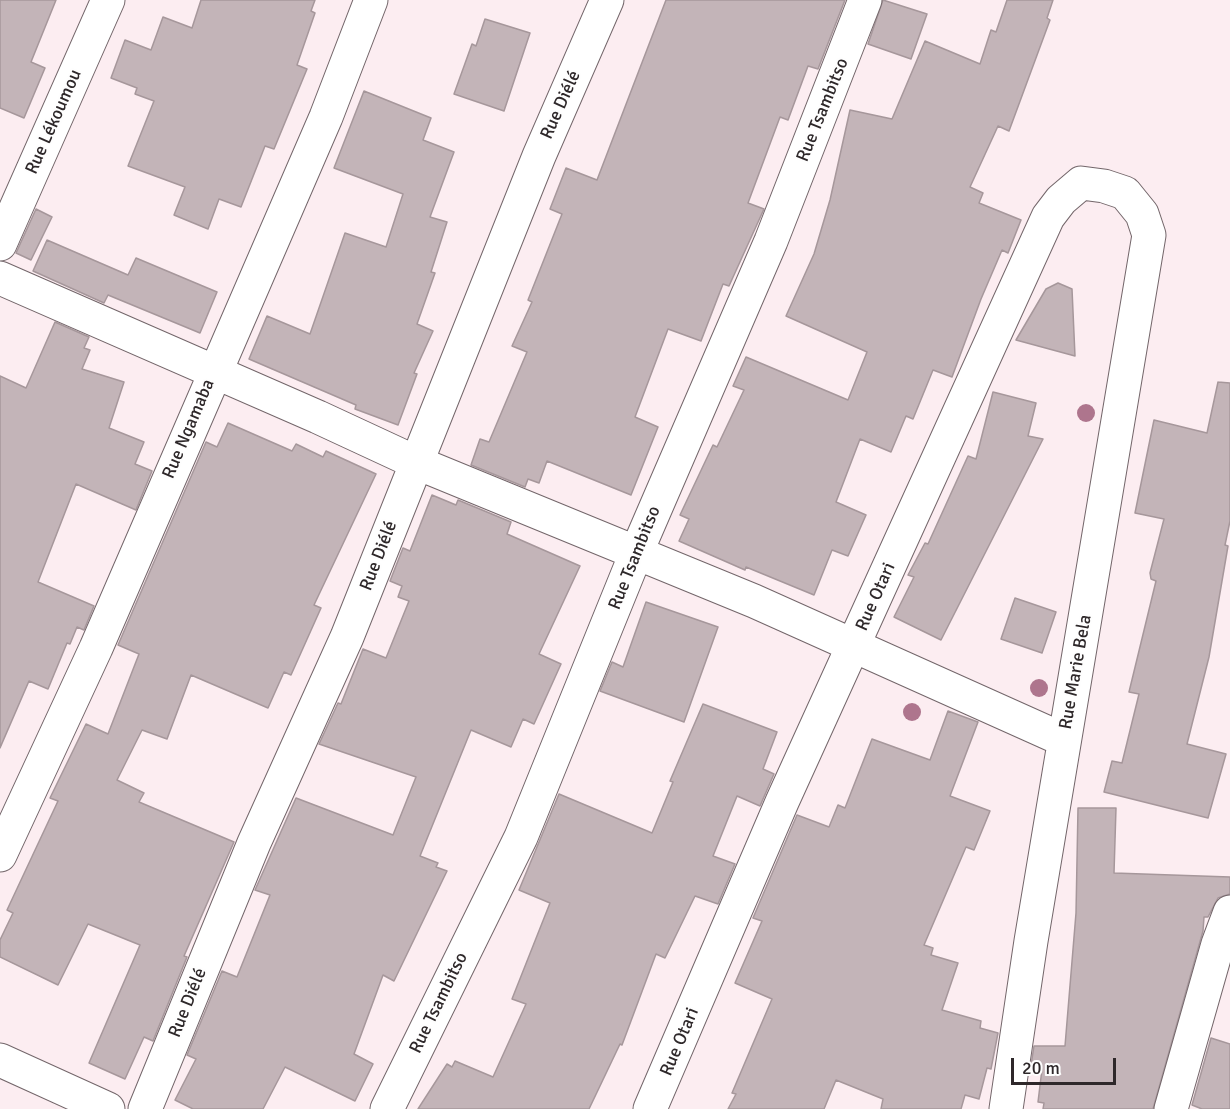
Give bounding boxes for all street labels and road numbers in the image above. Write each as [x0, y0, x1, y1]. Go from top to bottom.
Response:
street label: Rue Tsambitso [792, 55, 854, 165]
street label: Rue Lékoumou [21, 66, 87, 178]
street label: Rue Diélé [536, 67, 586, 143]
street label: Rue Ngamaba [158, 376, 220, 482]
street label: Rue Tsambitso [604, 503, 666, 613]
street label: Rue Diélé [356, 518, 402, 594]
street label: Rue Otari [851, 560, 901, 634]
street label: Rue Marie Bela [1055, 613, 1097, 731]
street label: Rue Tsambitso [405, 949, 473, 1057]
street label: Rue Diélé [164, 965, 212, 1041]
street label: Rue Otari [656, 1005, 704, 1079]

